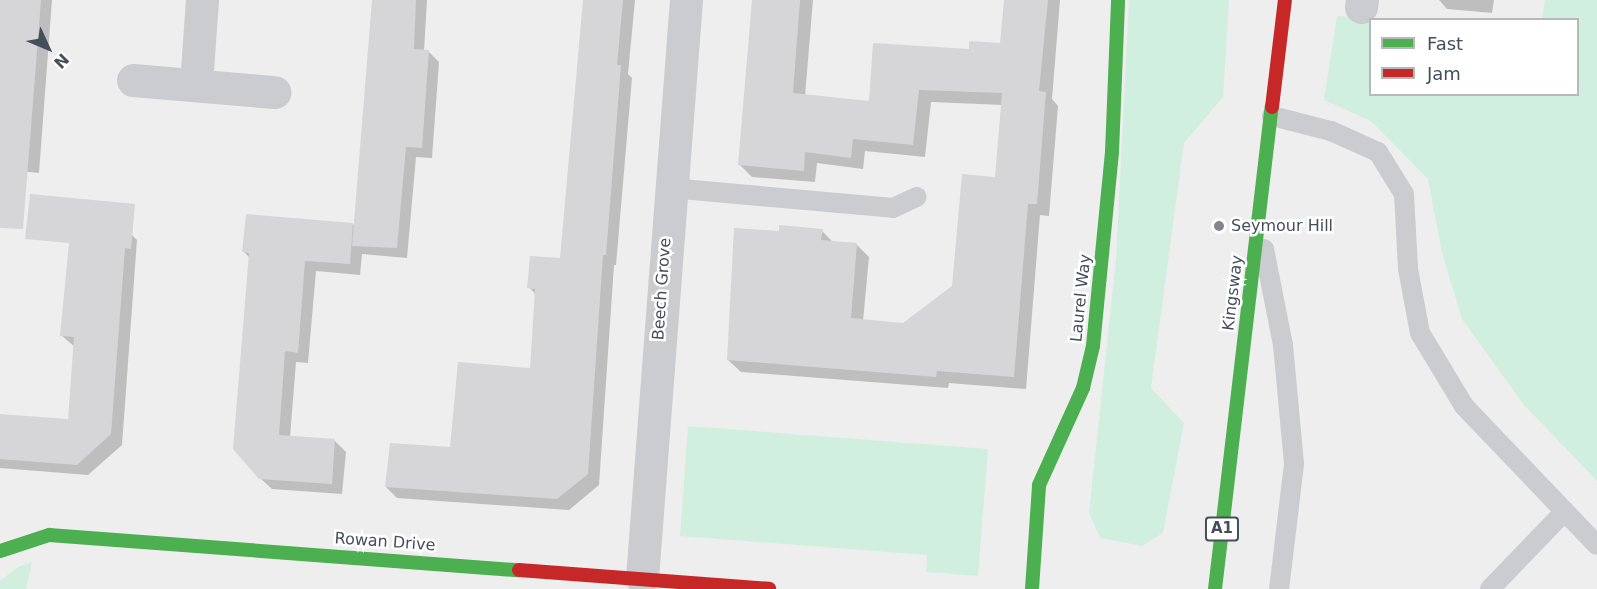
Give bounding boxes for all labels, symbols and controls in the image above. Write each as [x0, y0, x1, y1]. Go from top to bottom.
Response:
north arrow [18, 18, 78, 78]
legend [1369, 18, 1579, 96]
text: Fast [1427, 33, 1463, 54]
text: N [50, 49, 73, 72]
text: Jam [1427, 63, 1461, 84]
place label: Seymour Hill [1231, 216, 1333, 236]
marker: Seymour Hill [1212, 219, 1226, 233]
street label: Beech Grove [649, 237, 675, 341]
street label: Laurel Way [1067, 253, 1095, 343]
street label: Kingsway [1219, 254, 1247, 332]
road number: A1 [1204, 517, 1240, 541]
street label: Rowan Drive [334, 529, 436, 555]

